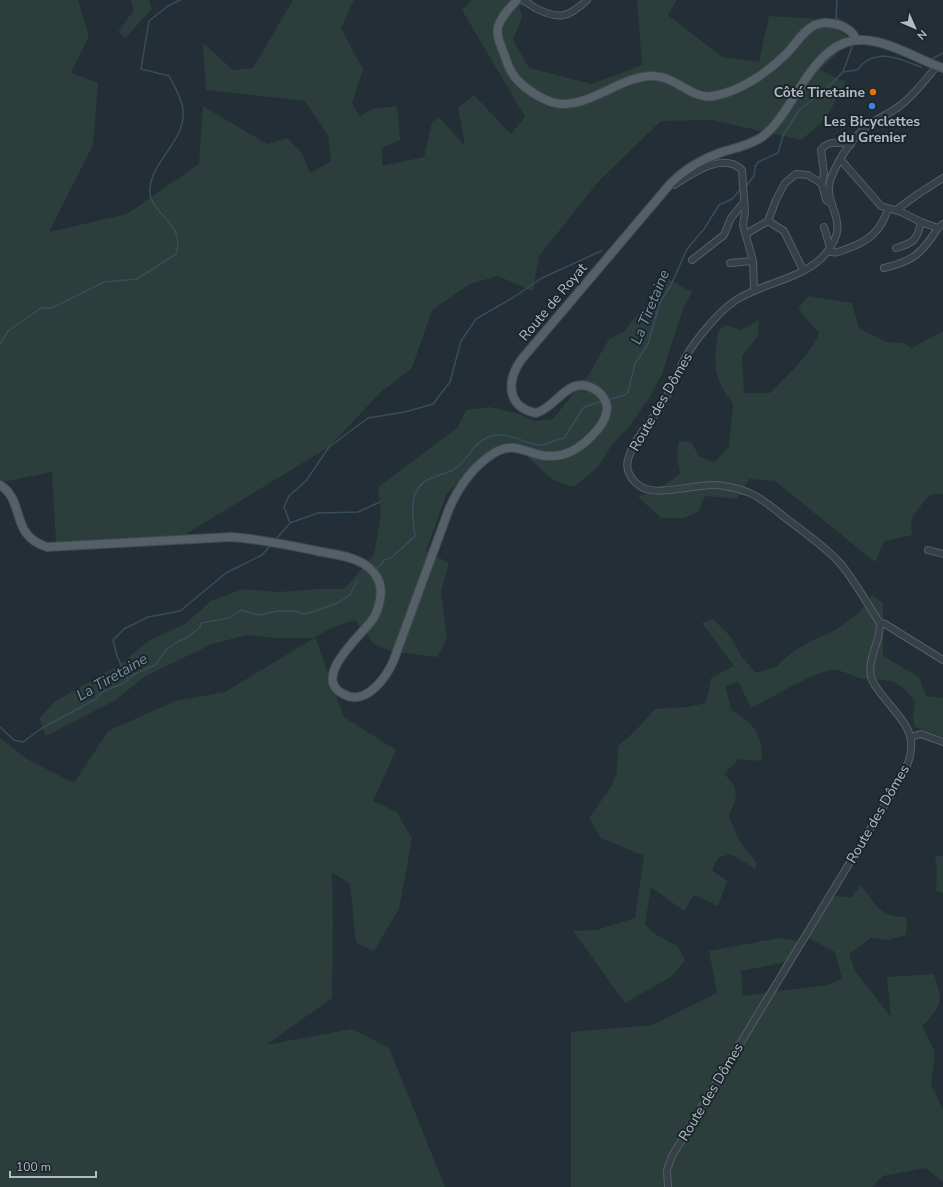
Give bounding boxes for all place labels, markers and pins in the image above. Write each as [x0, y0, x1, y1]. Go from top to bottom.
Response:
place label: Côté Tiretaine [774, 83, 865, 102]
marker: Côté Tiretaine [868, 87, 878, 97]
marker: Les Bicyclettes du Grenier [867, 101, 877, 111]
place label: Les Bicyclettes du Grenier [824, 112, 920, 147]

